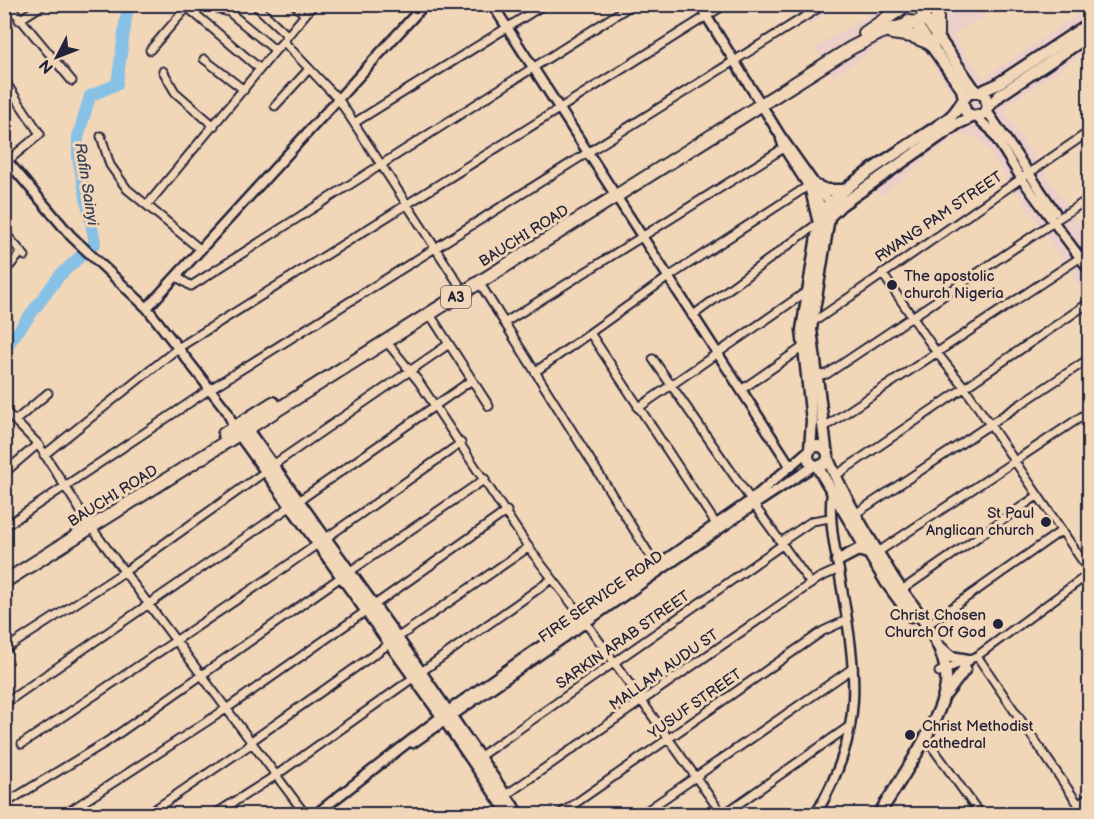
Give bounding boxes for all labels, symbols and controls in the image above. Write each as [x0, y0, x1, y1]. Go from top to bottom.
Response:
north arrow [27, 27, 87, 87]
text: N [36, 55, 58, 77]
water label: Rafin Sainyi [70, 141, 102, 228]
street label: RWANG PAM STREET [872, 167, 1006, 267]
street label: BAUCHI ROAD [476, 201, 572, 271]
place label: The apostolic church Nigeria [904, 267, 1004, 303]
marker: The apostolic church Nigeria [885, 278, 899, 292]
road number: A3 [441, 286, 471, 308]
street label: BAUCHI ROAD [65, 461, 161, 531]
place label: St Paul Anglican church [926, 504, 1034, 540]
marker: St Paul Anglican church [1039, 515, 1053, 529]
street label: FIRE SERVICE ROAD [535, 547, 667, 647]
street label: SARKIN ARAB STREET [552, 587, 694, 693]
place label: Christ Chosen Church Of God [885, 606, 986, 642]
marker: Christ Chosen Church Of God [991, 617, 1005, 631]
street label: MALLAM AUDU ST [606, 625, 722, 715]
street label: YUSUF STREET [644, 665, 745, 744]
place label: Christ Methodist cathedral [922, 717, 1034, 753]
marker: Christ Methodist cathedral [903, 728, 917, 742]

